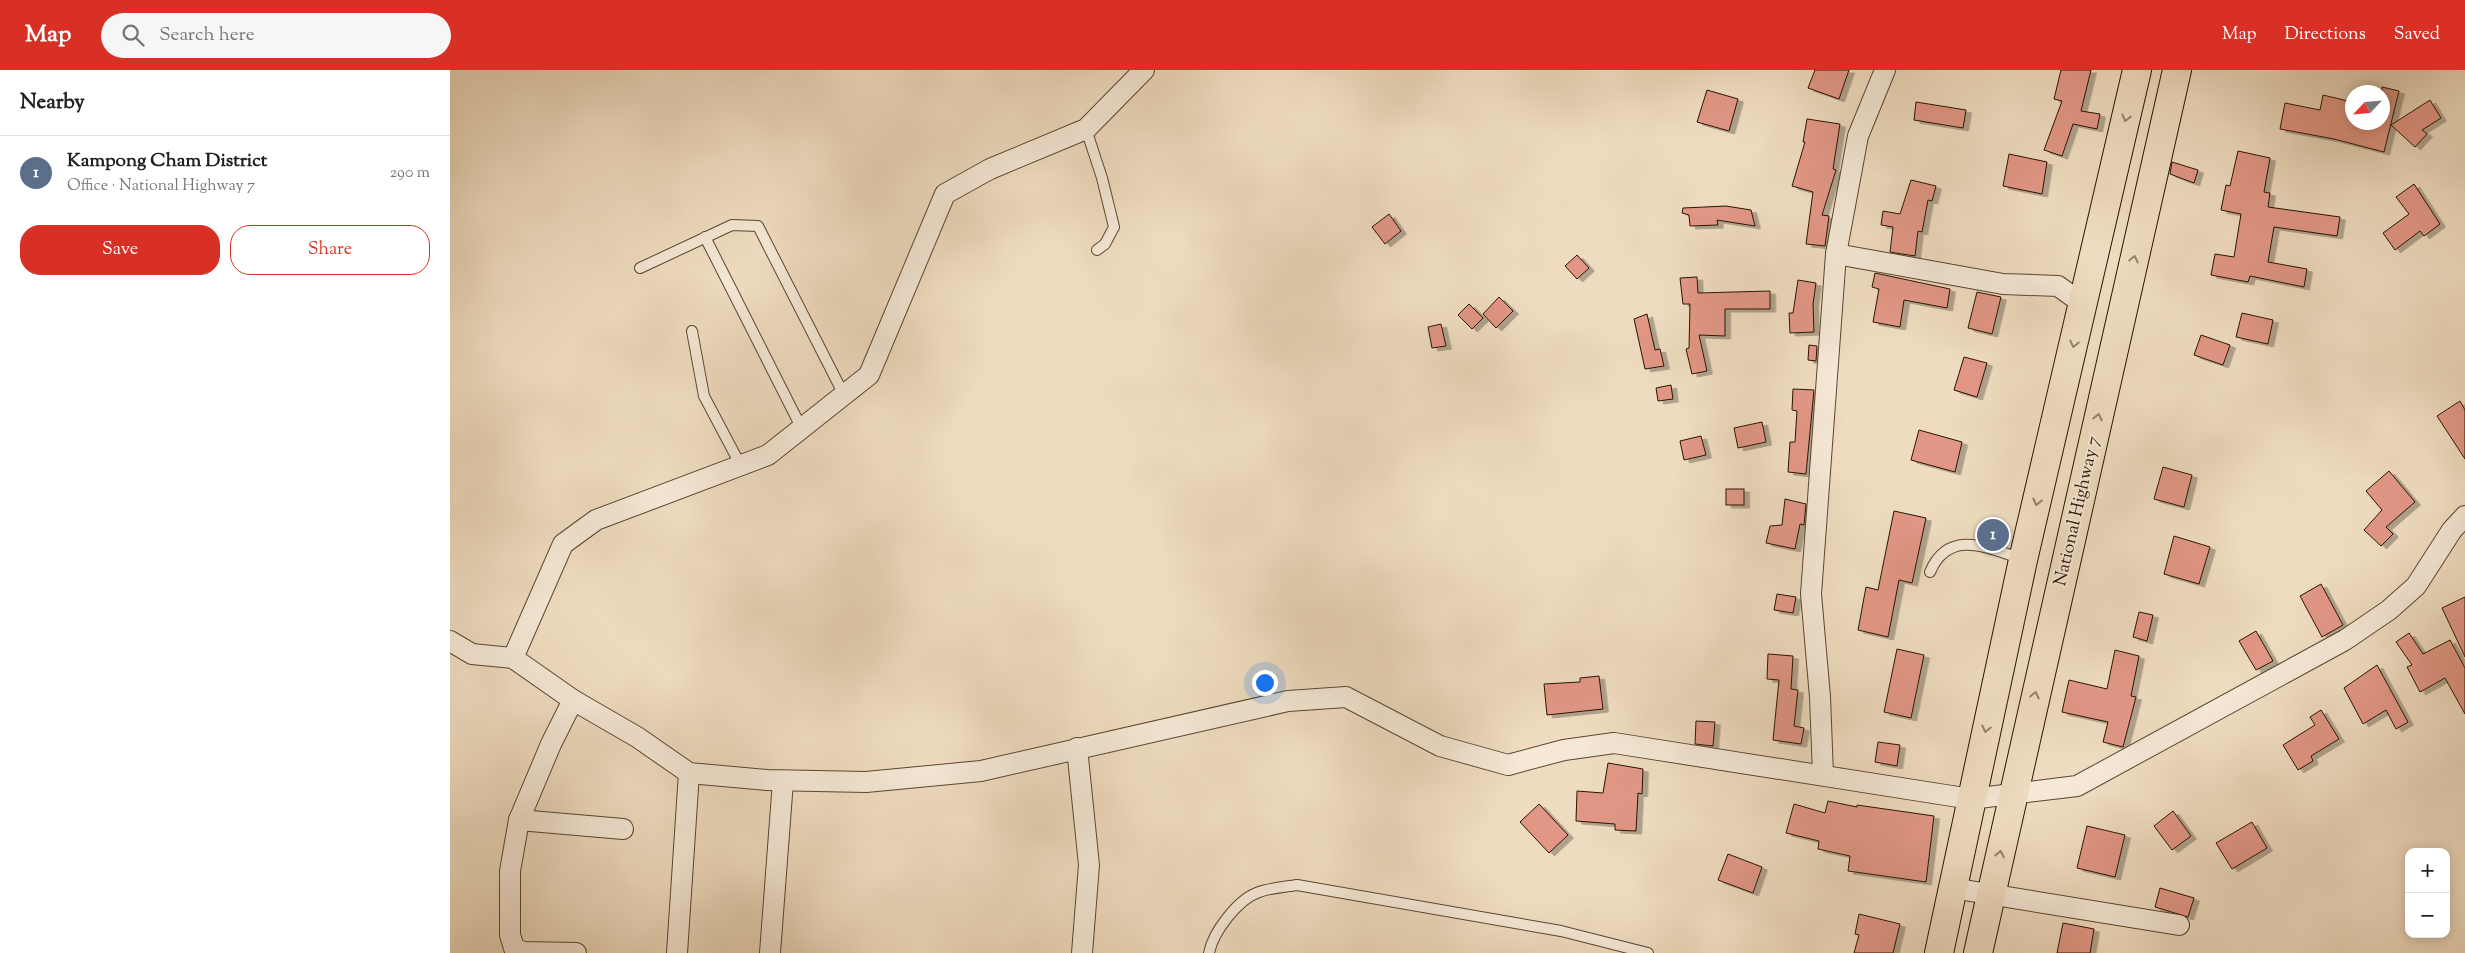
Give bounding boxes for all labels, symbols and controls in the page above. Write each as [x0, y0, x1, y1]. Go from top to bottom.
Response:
search box [101, 13, 451, 58]
text: Map [25, 18, 71, 52]
icon: search [119, 21, 147, 49]
text: Search here [159, 22, 255, 49]
text: Map [2222, 22, 2257, 48]
text: Directions [2285, 22, 2366, 48]
text: Saved [2394, 22, 2440, 48]
north arrow [2345, 85, 2390, 130]
text: Nearby [20, 88, 85, 118]
one-way arrow [2121, 113, 2132, 122]
text: Kampong Cham District [67, 148, 267, 175]
text: 1 [33, 162, 39, 185]
text: 290 m [390, 162, 430, 185]
text: Office · National Highway 7 [67, 175, 255, 198]
button: Save [20, 225, 220, 275]
button: Share [230, 225, 430, 275]
one-way arrow [2128, 254, 2139, 263]
one-way arrow [2069, 340, 2080, 349]
one-way arrow [2092, 413, 2103, 422]
street label: National Highway 7 [2048, 434, 2108, 589]
one-way arrow [2032, 498, 2043, 507]
pin: 1 [1977, 516, 2009, 554]
your location [1252, 670, 1278, 696]
one-way arrow [2029, 691, 2040, 700]
one-way arrow [1981, 725, 1992, 734]
map controls [2405, 848, 2450, 938]
button: + [2405, 848, 2450, 893]
one-way arrow [1994, 850, 2004, 858]
button: − [2405, 893, 2450, 938]

